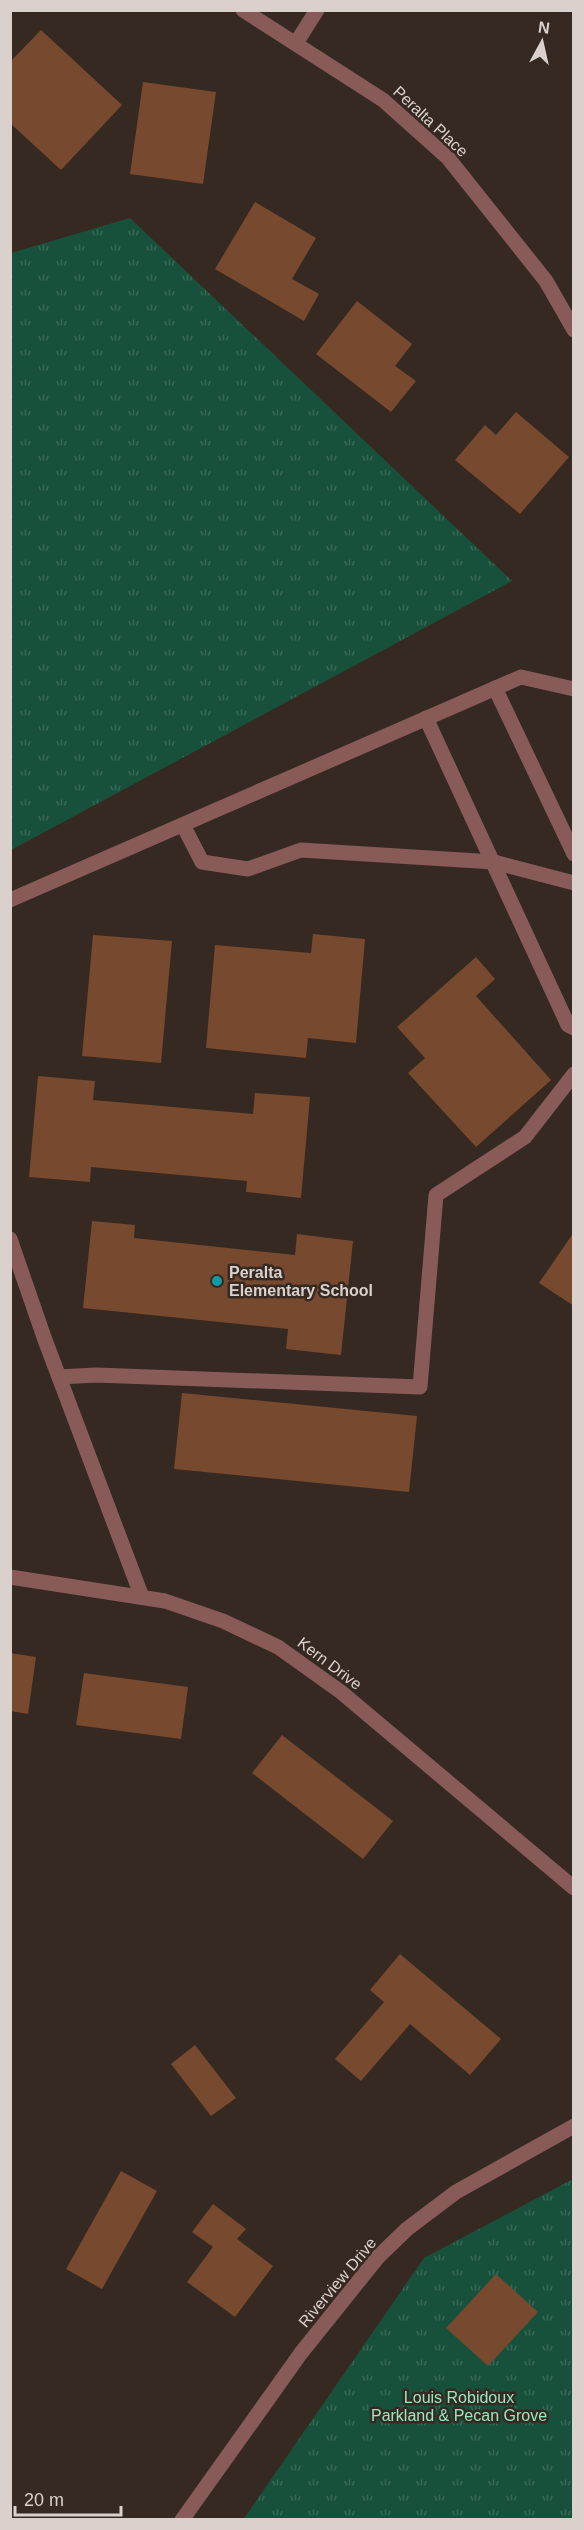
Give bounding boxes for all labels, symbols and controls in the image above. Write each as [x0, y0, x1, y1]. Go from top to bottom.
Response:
north arrow [512, 12, 572, 72]
text: N [537, 18, 551, 37]
street label: Peralta Place [390, 83, 471, 160]
place label: Peralta Elementary School [229, 1264, 373, 1299]
marker: Peralta Elementary School [210, 1274, 224, 1288]
street label: Kern Drive [294, 1634, 365, 1693]
street label: Riverview Drive [295, 2234, 380, 2330]
park label: Louis Robidoux Parkland & Pecan Grove [371, 2389, 547, 2424]
scale bar [15, 2479, 122, 2517]
text: 20 m [24, 2490, 64, 2510]

